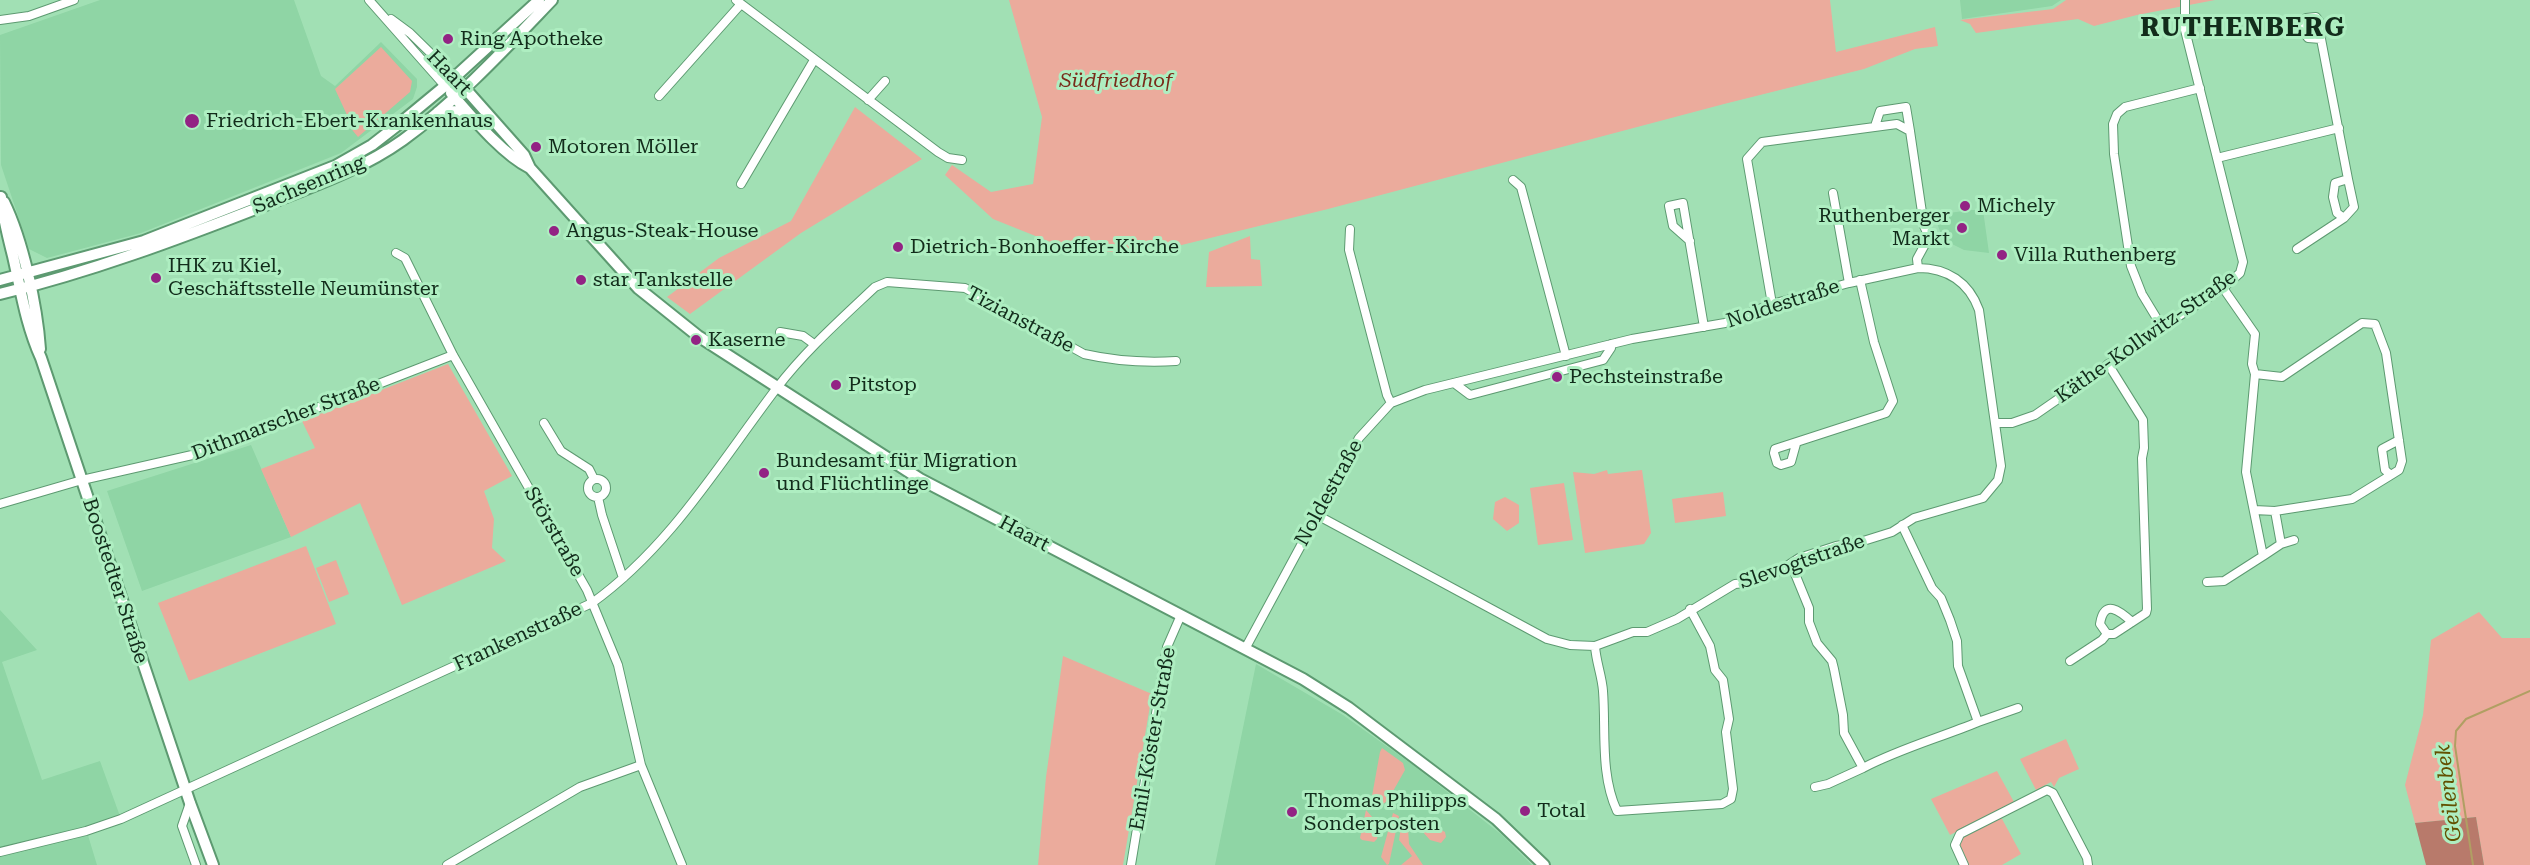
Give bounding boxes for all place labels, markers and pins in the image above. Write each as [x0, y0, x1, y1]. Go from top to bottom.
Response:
place label: Ring Apotheke [460, 27, 603, 51]
marker: Ring Apotheke [441, 32, 455, 46]
place label: Friedrich-Ebert-Krankenhaus [206, 109, 493, 133]
marker: Friedrich-Ebert-Krankenhaus [183, 112, 201, 130]
place label: Motoren Möller [548, 135, 698, 159]
marker: Motoren Möller [529, 140, 543, 154]
place label: Michely [1977, 194, 2055, 218]
marker: Michely [1958, 199, 1972, 213]
place label: Ruthenberger Markt [1818, 204, 1950, 251]
place label: Angus-Steak-House [566, 219, 759, 243]
marker: Ruthenberger Markt [1955, 221, 1969, 235]
marker: Angus-Steak-House [547, 224, 561, 238]
place label: Dietrich-Bonhoeffer-Kirche [910, 235, 1179, 259]
marker: Dietrich-Bonhoeffer-Kirche [891, 240, 905, 254]
place label: Villa Ruthenberg [2014, 243, 2176, 267]
marker: Villa Ruthenberg [1995, 248, 2009, 262]
place label: IHK zu Kiel, Geschäftsstelle Neumünster [168, 254, 439, 301]
place label: star Tankstelle [593, 268, 733, 292]
marker: IHK zu Kiel, Geschäftsstelle Neumünster [149, 271, 163, 285]
marker: star Tankstelle [574, 273, 588, 287]
place label: Kaserne [708, 328, 786, 352]
marker: Kaserne [689, 333, 703, 347]
place label: Pechsteinstraße [1569, 365, 1723, 389]
marker: Pechsteinstraße [1550, 370, 1564, 384]
place label: Pitstop [848, 373, 917, 397]
marker: Pitstop [829, 378, 843, 392]
place label: Bundesamt für Migration und Flüchtlinge [776, 449, 1017, 496]
marker: Bundesamt für Migration und Flüchtlinge [757, 466, 771, 480]
place label: Thomas Philipps Sonderposten [1304, 789, 1466, 836]
place label: Total [1537, 799, 1586, 823]
marker: Total [1518, 804, 1532, 818]
marker: Thomas Philipps Sonderposten [1285, 805, 1299, 819]

